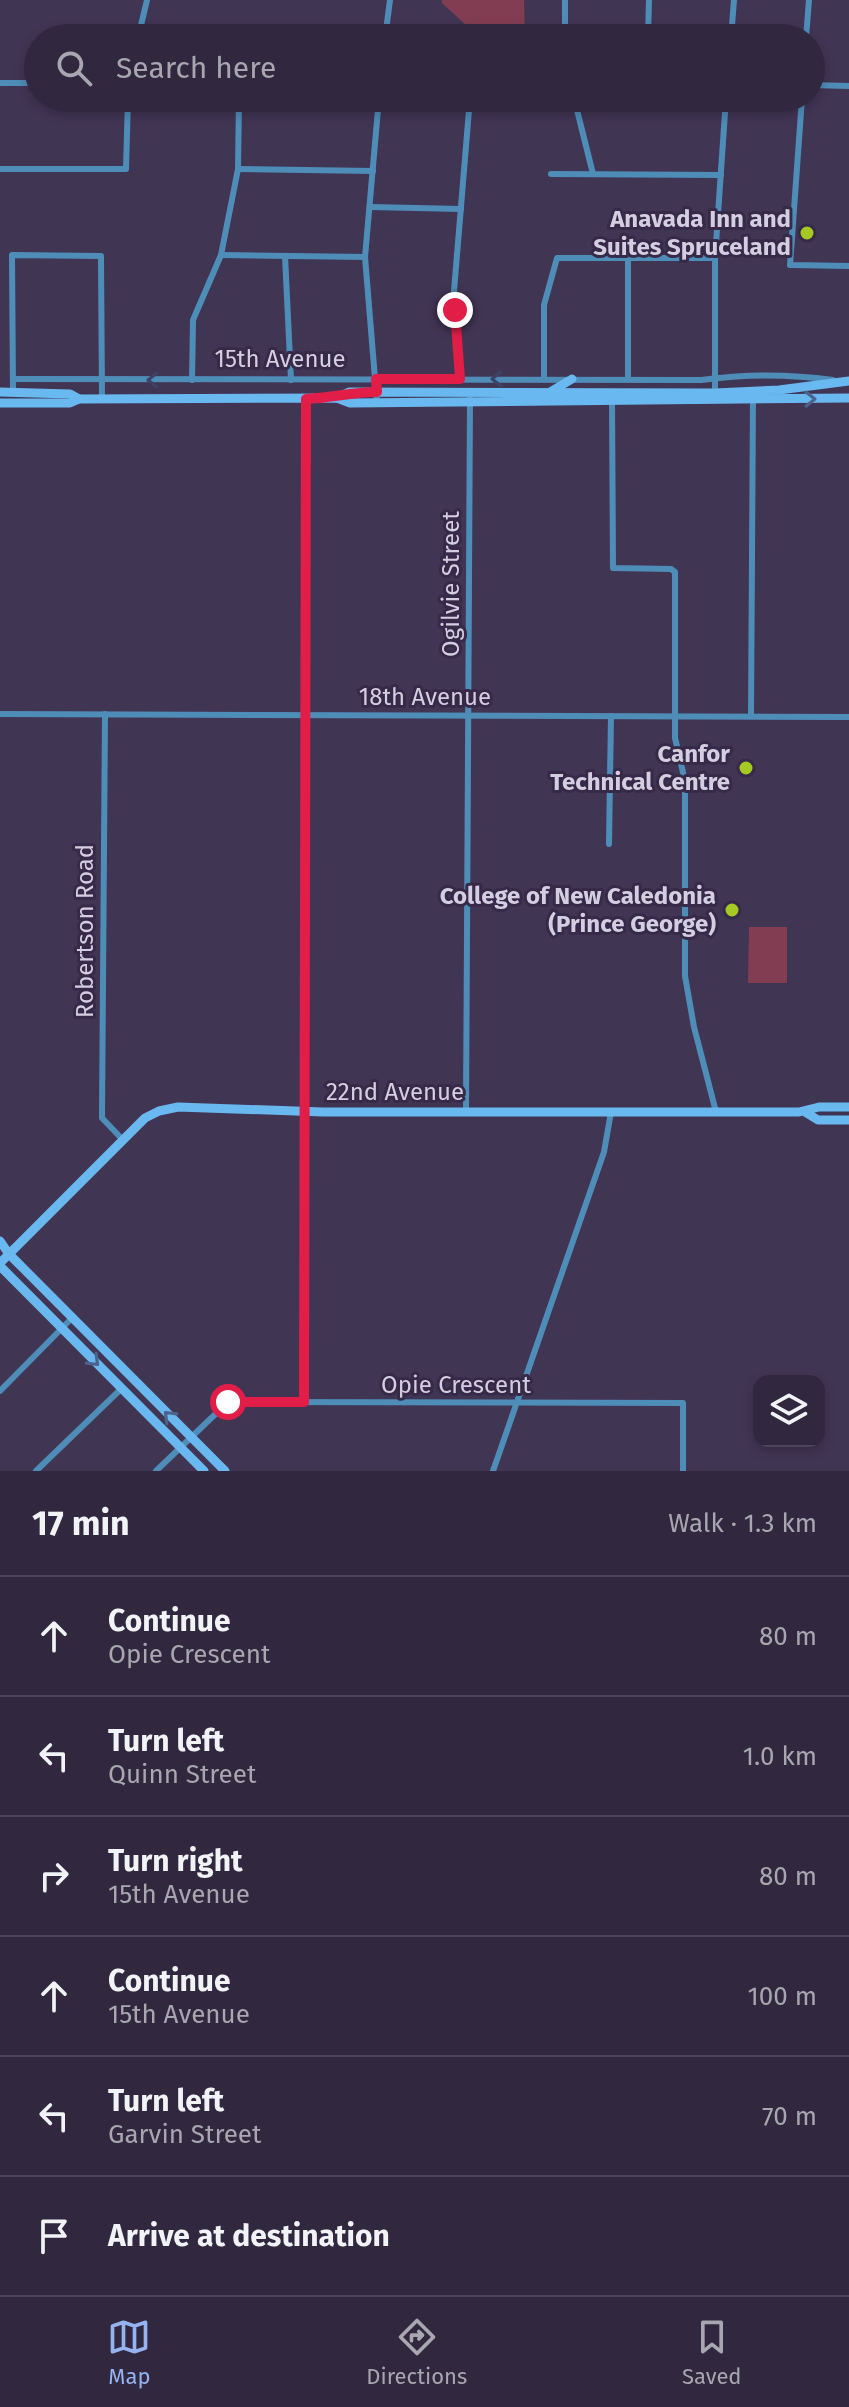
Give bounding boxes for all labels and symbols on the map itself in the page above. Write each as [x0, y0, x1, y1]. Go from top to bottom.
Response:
place label: Anavada Inn and Suites Spruceland [593, 205, 791, 261]
marker: Anavada Inn and Suites Spruceland [798, 224, 816, 242]
route end [437, 292, 473, 328]
street label: 15th Avenue [215, 345, 346, 373]
one-way arrow [490, 370, 503, 388]
one-way arrow [146, 371, 159, 389]
one-way arrow [804, 391, 817, 408]
street label: Ogilvie Street [437, 511, 465, 657]
street label: 18th Avenue [359, 683, 491, 711]
place label: Canfor Technical Centre [550, 740, 730, 796]
marker: Canfor Technical Centre [737, 759, 755, 777]
street label: Robertson Road [71, 844, 99, 1018]
place label: College of New Caledonia (Prince George) [440, 882, 716, 938]
marker: College of New Caledonia (Prince George) [723, 901, 741, 919]
street label: 22nd Avenue [326, 1078, 464, 1106]
one-way arrow [85, 1352, 99, 1366]
street label: Opie Crescent [381, 1371, 531, 1399]
route start [210, 1384, 246, 1420]
one-way arrow [164, 1411, 178, 1425]

